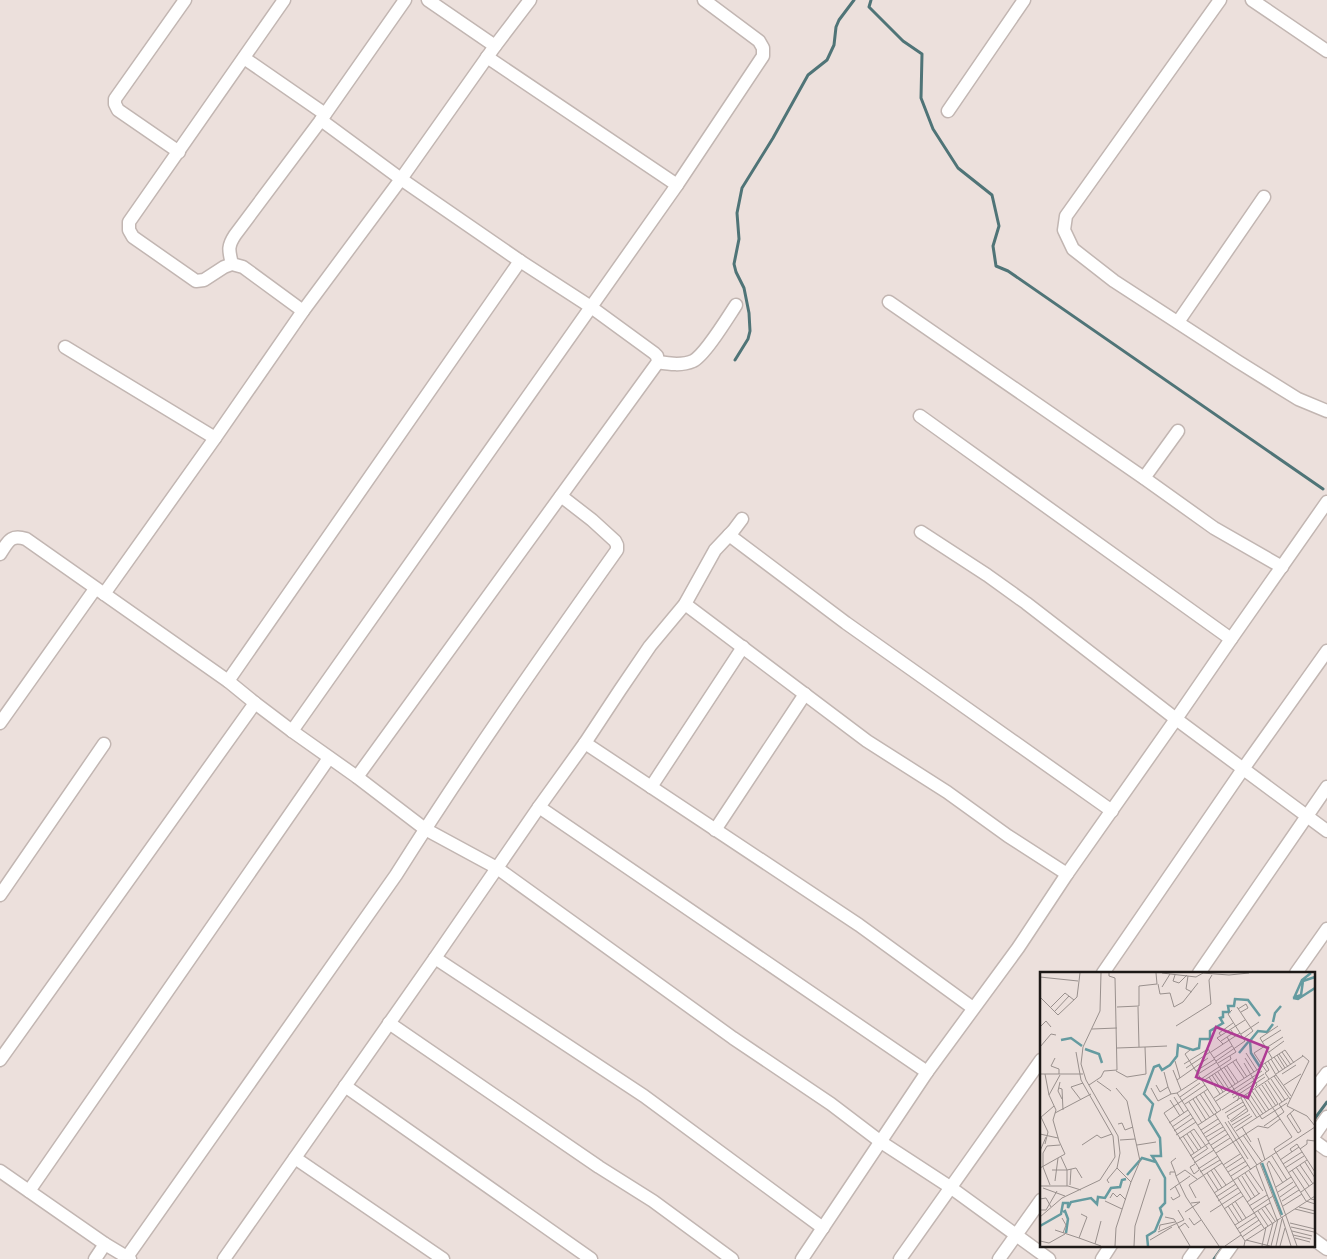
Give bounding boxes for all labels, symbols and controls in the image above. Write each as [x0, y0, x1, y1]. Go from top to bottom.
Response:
inset map [1040, 972, 1314, 1246]

